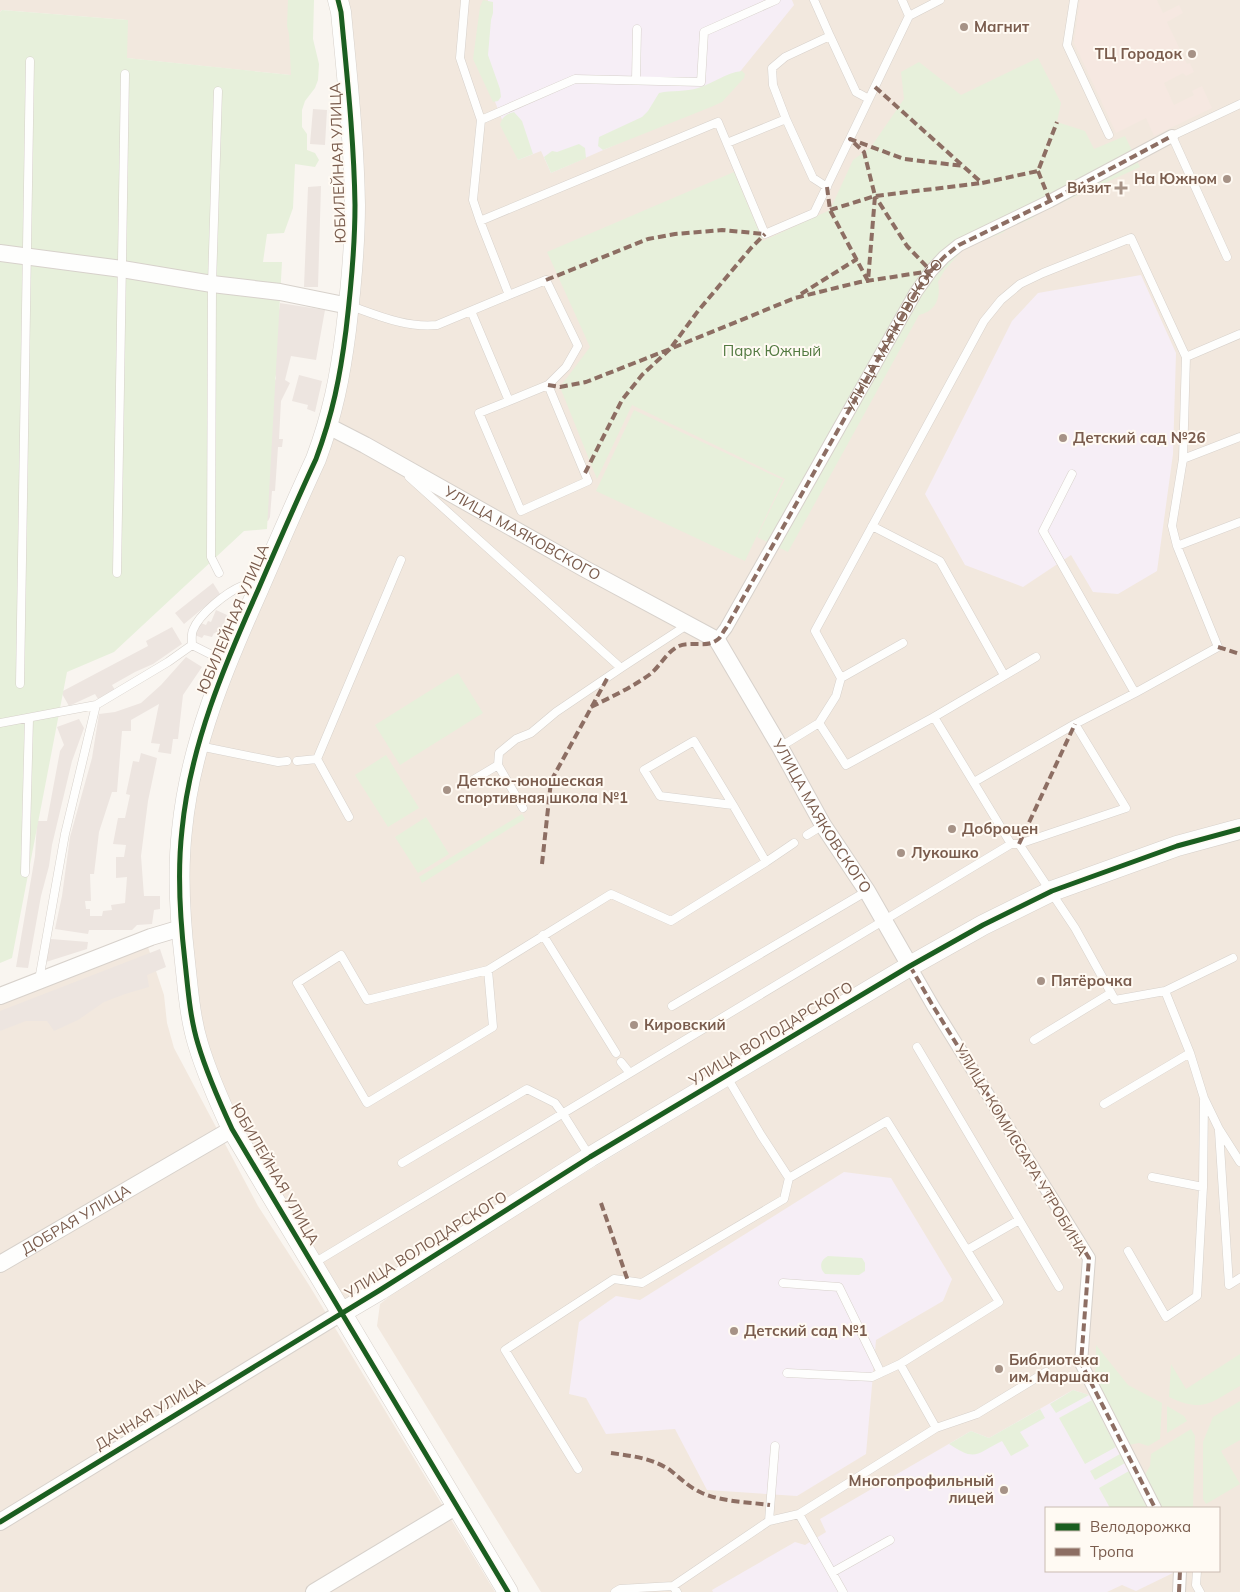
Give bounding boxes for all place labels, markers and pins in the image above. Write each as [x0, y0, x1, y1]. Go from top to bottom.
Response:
place label: Магнит [974, 17, 1030, 36]
marker: Магнит [958, 21, 970, 33]
place label: ТЦ Городок [1095, 44, 1182, 63]
marker: ТЦ Городок [1186, 48, 1198, 60]
place label: На Южном [1134, 169, 1217, 188]
marker: На Южном [1221, 173, 1233, 185]
place label: Визит [1067, 178, 1112, 197]
marker: Визит [1115, 182, 1127, 194]
place label: Детский сад №26 [1073, 428, 1205, 447]
marker: Детский сад №26 [1057, 432, 1069, 444]
place label: Детско-юношеская спортивная школа №1 [457, 771, 628, 807]
marker: Детско-юношеская спортивная школа №1 [441, 784, 453, 796]
place label: Доброцен [962, 819, 1038, 838]
marker: Доброцен [946, 823, 958, 835]
place label: Лукошко [911, 843, 979, 862]
marker: Лукошко [895, 847, 907, 859]
place label: Пятёрочка [1051, 971, 1132, 990]
marker: Пятёрочка [1035, 975, 1047, 987]
place label: Кировский [644, 1015, 726, 1034]
marker: Кировский [628, 1019, 640, 1031]
place label: Детский сад №1 [744, 1321, 867, 1340]
marker: Детский сад №1 [728, 1325, 740, 1337]
place label: Библиотека им. Маршака [1009, 1350, 1109, 1386]
marker: Библиотека им. Маршака [993, 1363, 1005, 1375]
place label: Многопрофильный лицей [849, 1471, 994, 1507]
marker: Многопрофильный лицей [998, 1484, 1010, 1496]

